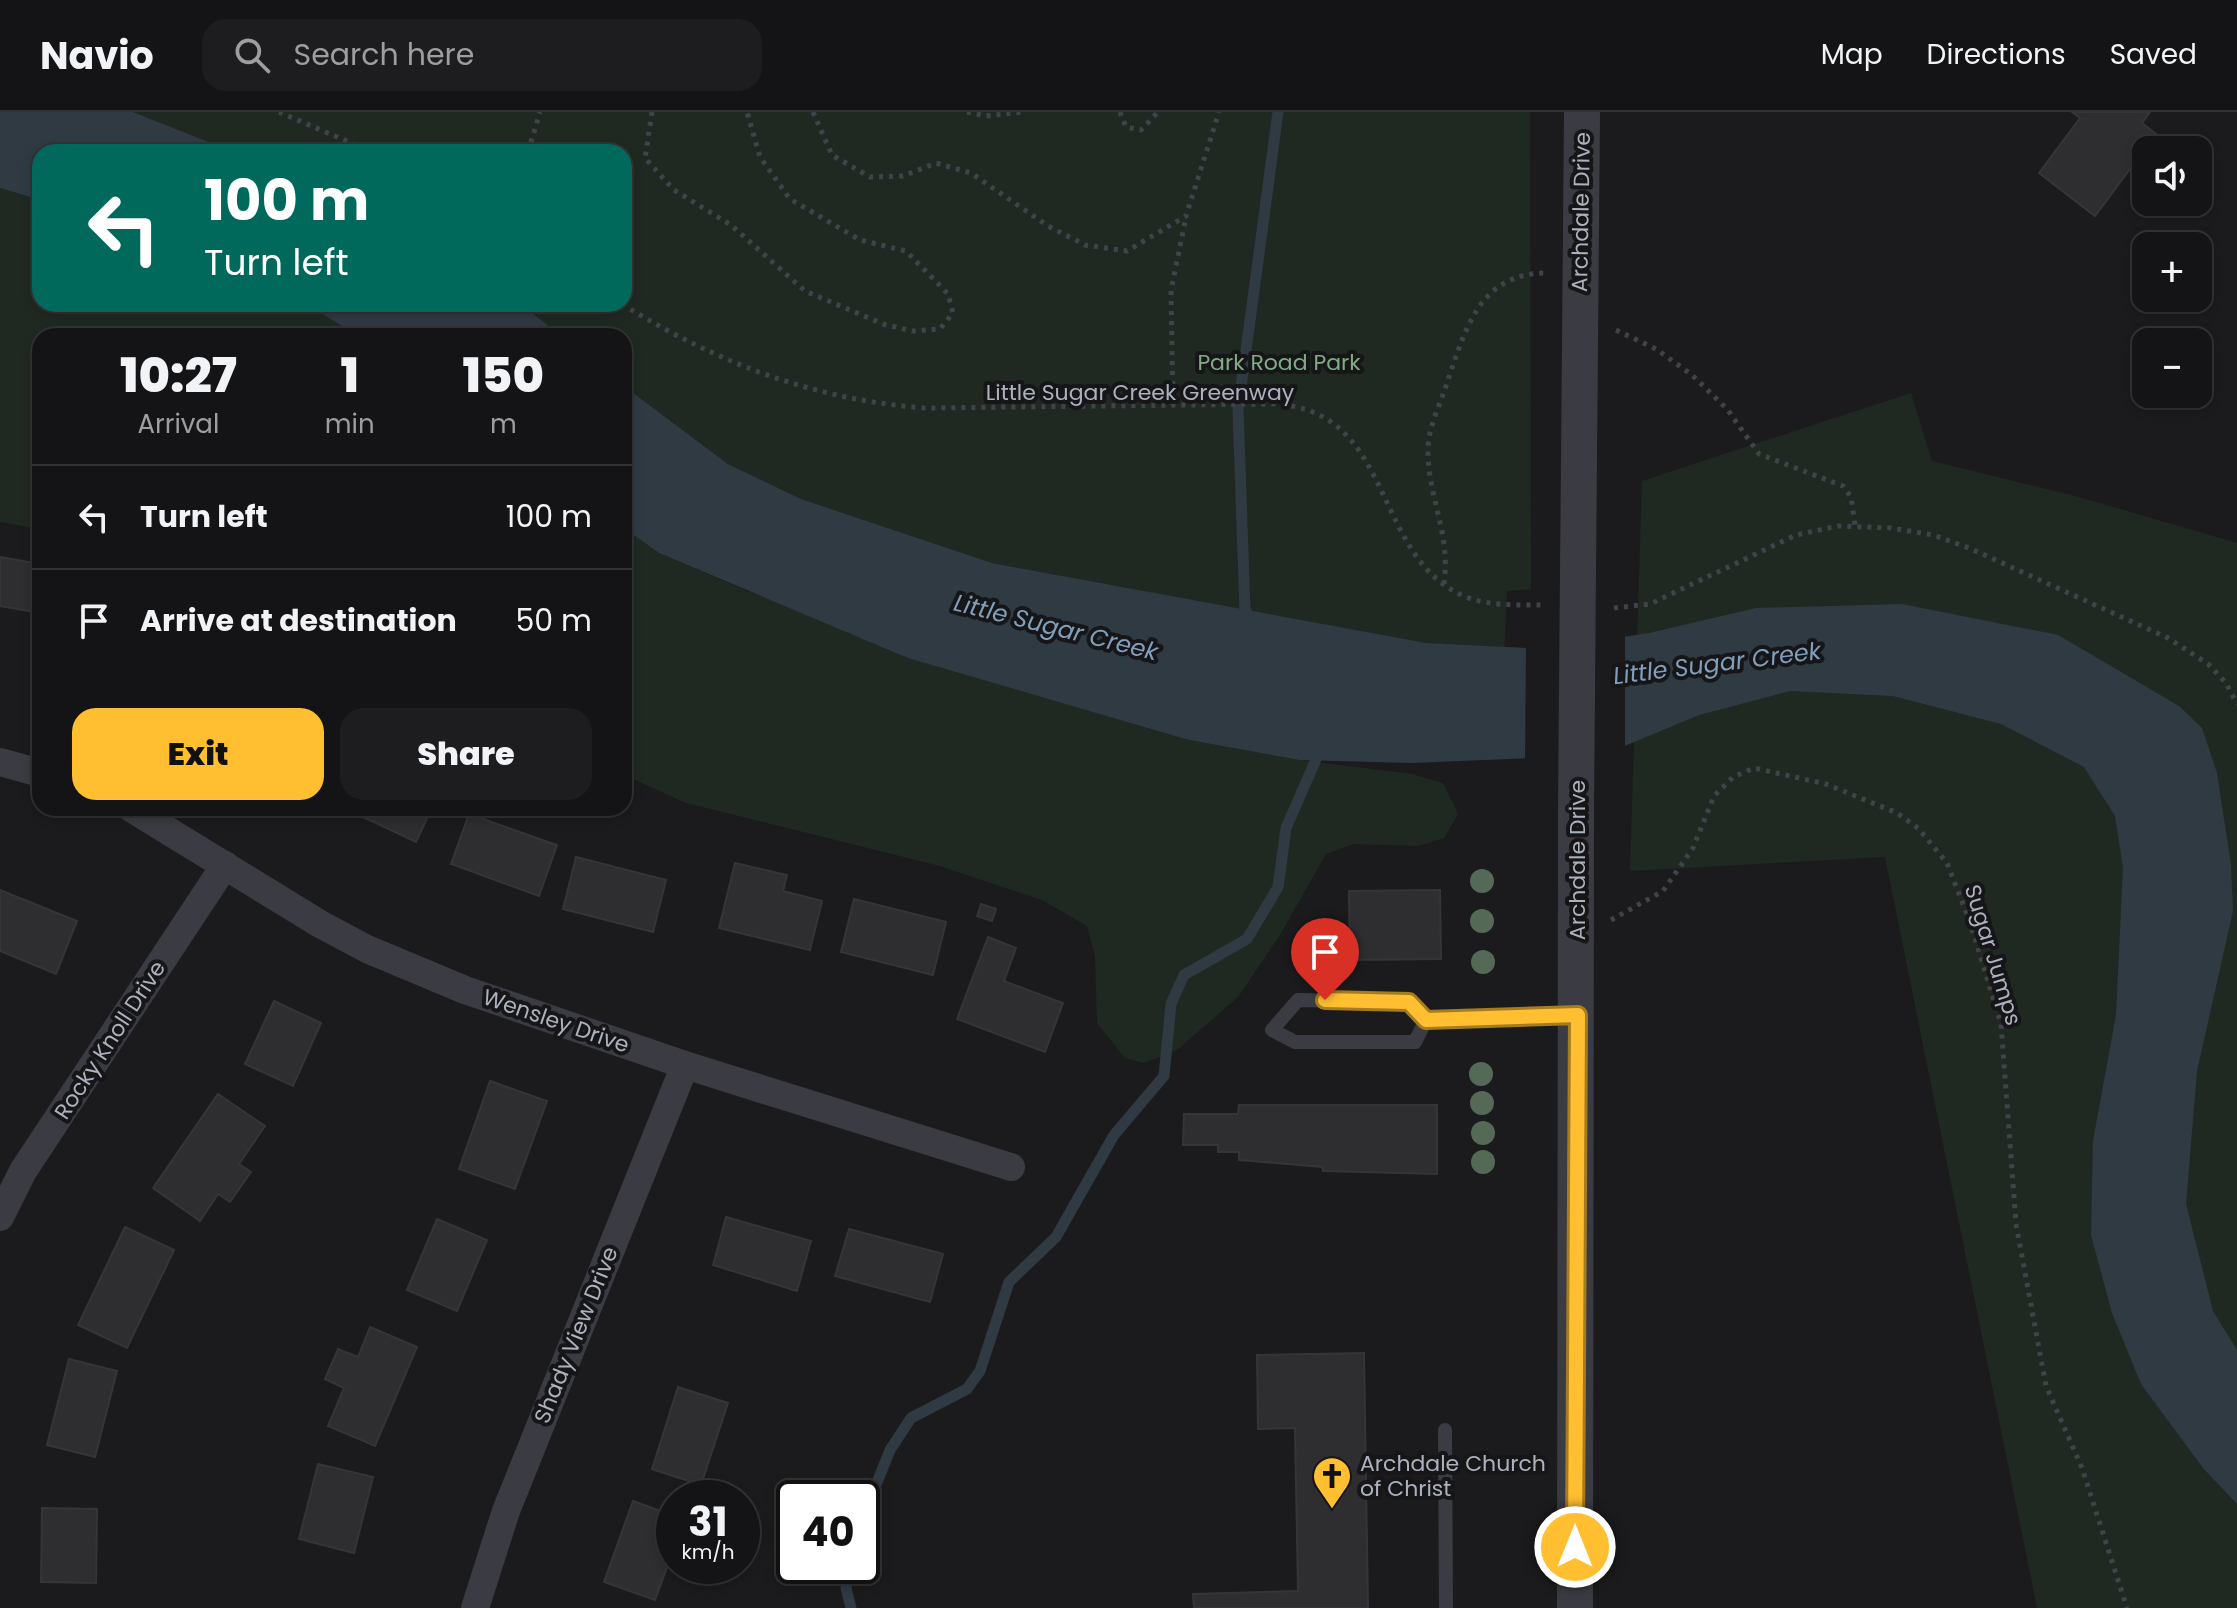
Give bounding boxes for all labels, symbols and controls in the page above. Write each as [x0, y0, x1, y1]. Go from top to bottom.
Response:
search box [202, 19, 762, 91]
text: Navio [40, 29, 154, 82]
icon: search [230, 33, 274, 77]
text: Search here [294, 33, 474, 76]
text: Map [1821, 35, 1883, 74]
text: Directions [1927, 35, 2066, 74]
text: Saved [2110, 35, 2197, 74]
street label: Archdale Drive [1564, 132, 1598, 292]
map controls [2132, 136, 2212, 408]
button: sound [2132, 136, 2212, 216]
text: 100 m [204, 161, 369, 240]
icon: left [72, 176, 176, 280]
button: + [2132, 232, 2212, 312]
text: Turn left [204, 237, 349, 288]
button: − [2132, 328, 2212, 408]
text: 10:27 [120, 342, 237, 409]
text: 1 [340, 342, 359, 409]
text: 150 [463, 342, 544, 409]
park label: Park Road Park [1197, 347, 1361, 378]
street label: Little Sugar Creek Greenway [986, 377, 1295, 408]
text: Arrival [137, 406, 219, 442]
text: min [325, 406, 375, 442]
text: m [490, 406, 517, 442]
icon: left [72, 495, 116, 539]
text: Turn left [140, 495, 268, 538]
text: 100 m [506, 495, 592, 538]
water label: Little Sugar Creek [951, 586, 1163, 669]
icon: arrive [72, 599, 116, 643]
text: Arrive at destination [140, 599, 457, 642]
text: 50 m [515, 599, 592, 642]
water label: Little Sugar Creek [1611, 634, 1824, 692]
button: Exit [72, 708, 324, 800]
button: Share [340, 708, 592, 800]
street label: Archdale Drive [1562, 780, 1593, 940]
street label: Sugar Jumps [1957, 881, 2029, 1029]
pin [1291, 918, 1359, 1000]
icon: arrive [1303, 930, 1347, 974]
street label: Rocky Knoll Drive [47, 955, 173, 1125]
street label: Wensley Drive [479, 981, 633, 1061]
street label: Shady View Drive [526, 1242, 626, 1428]
place label: Archdale Church of Christ [1360, 1448, 1546, 1504]
church icon: Archdale Church of Christ [1311, 1455, 1353, 1510]
speed limit sign: 40 [776, 1480, 880, 1584]
text: 31 [688, 1494, 728, 1550]
position arrow [1533, 1505, 1617, 1589]
text: km/h [681, 1538, 735, 1566]

